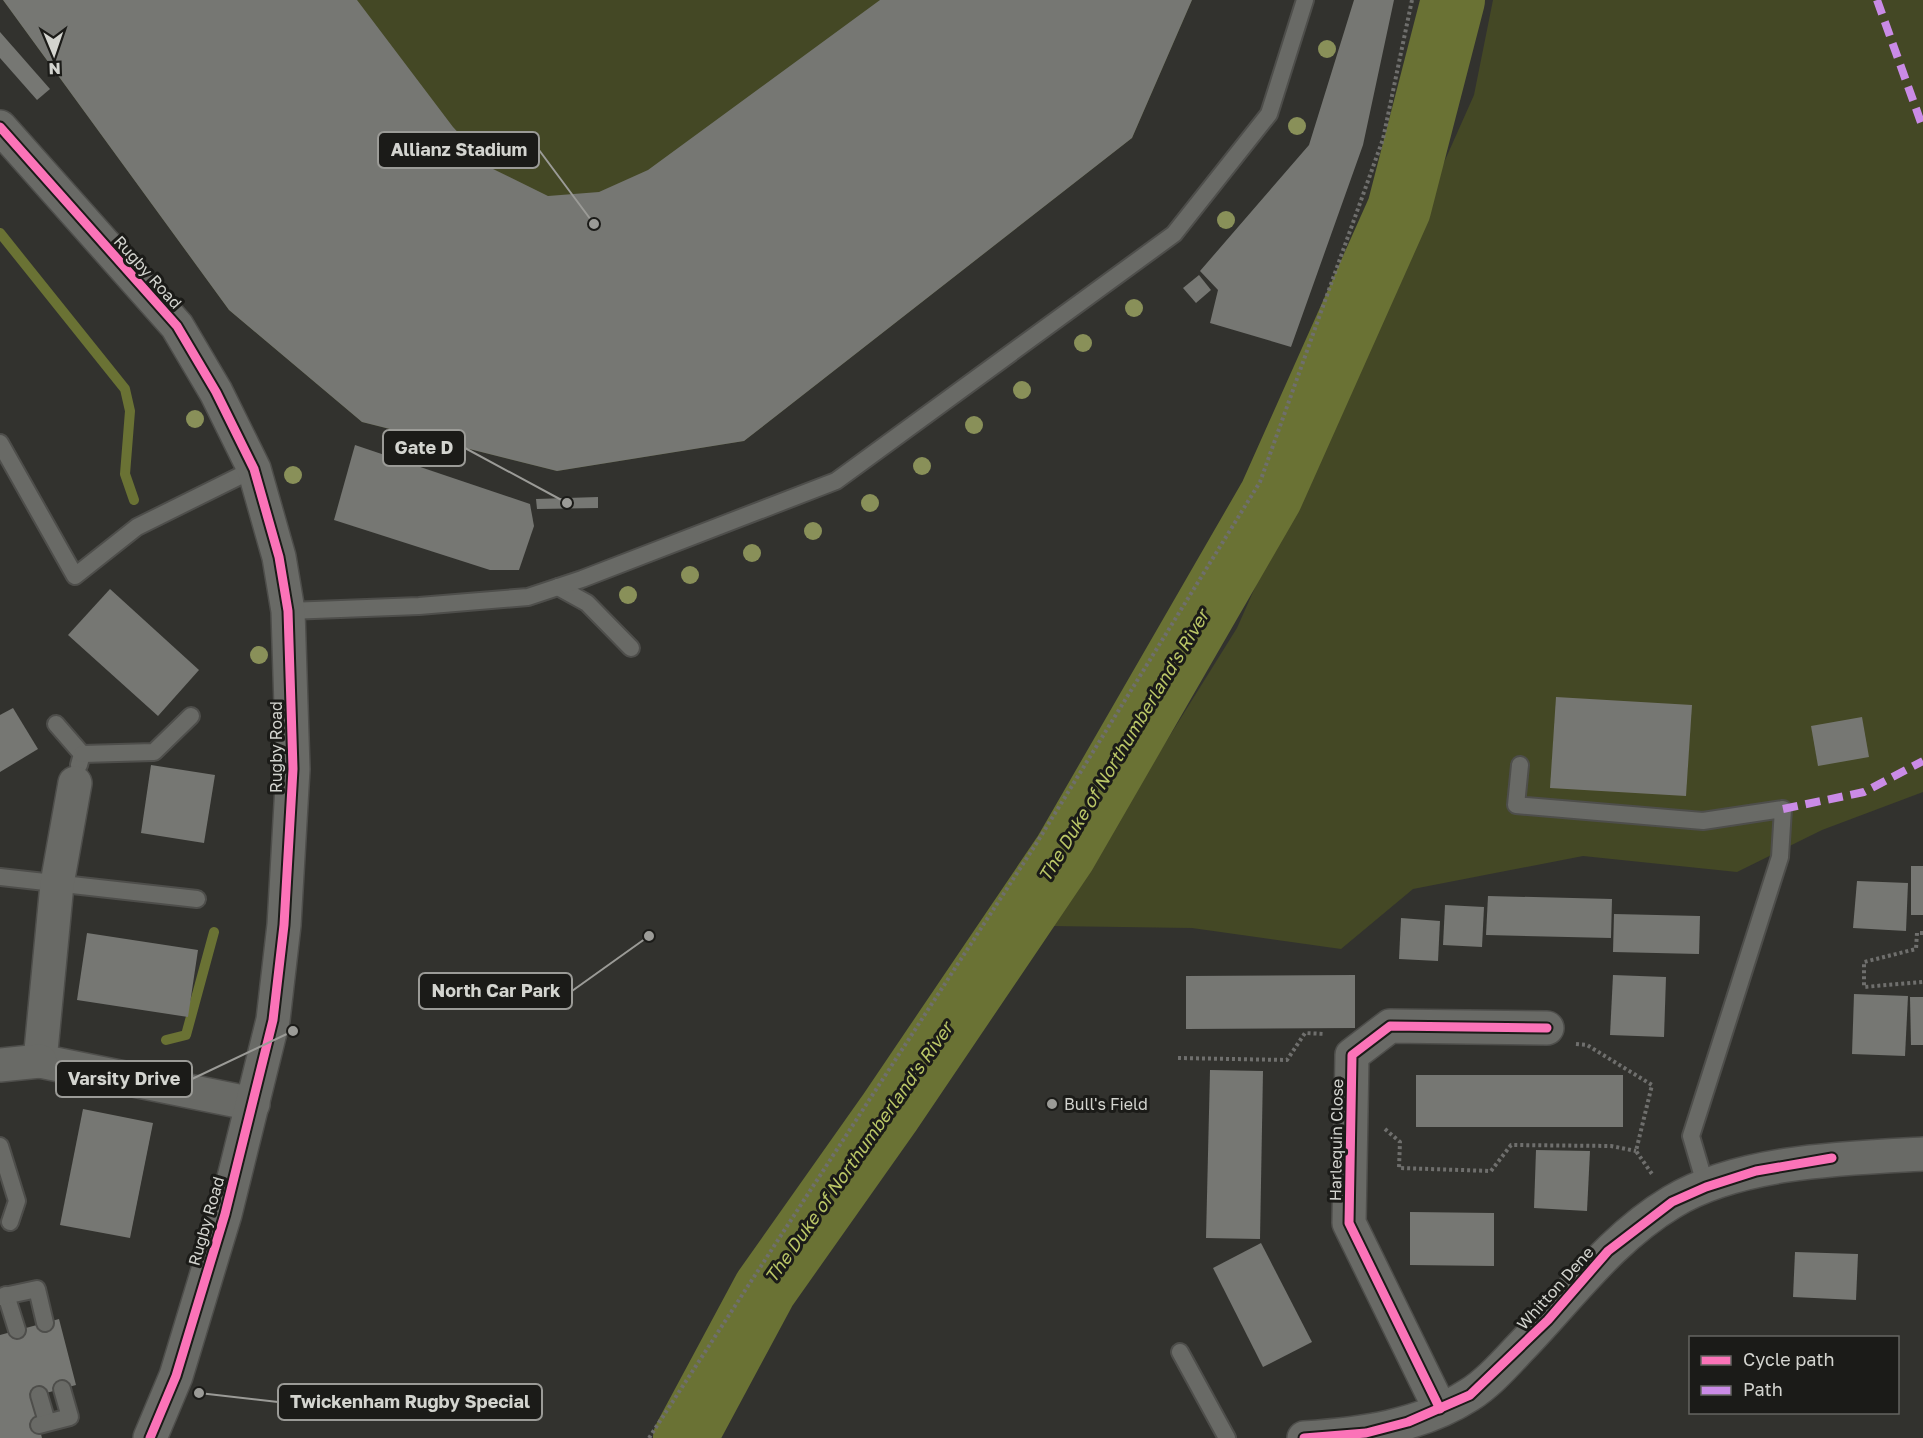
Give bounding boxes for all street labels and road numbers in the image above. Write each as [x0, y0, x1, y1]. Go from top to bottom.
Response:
street label: Rugby Road [110, 231, 186, 313]
street label: Rugby Road [266, 701, 286, 793]
street label: Harlequin Close [1325, 1079, 1347, 1201]
street label: Rugby Road [184, 1174, 228, 1268]
street label: Whitton Dene [1512, 1242, 1598, 1334]

